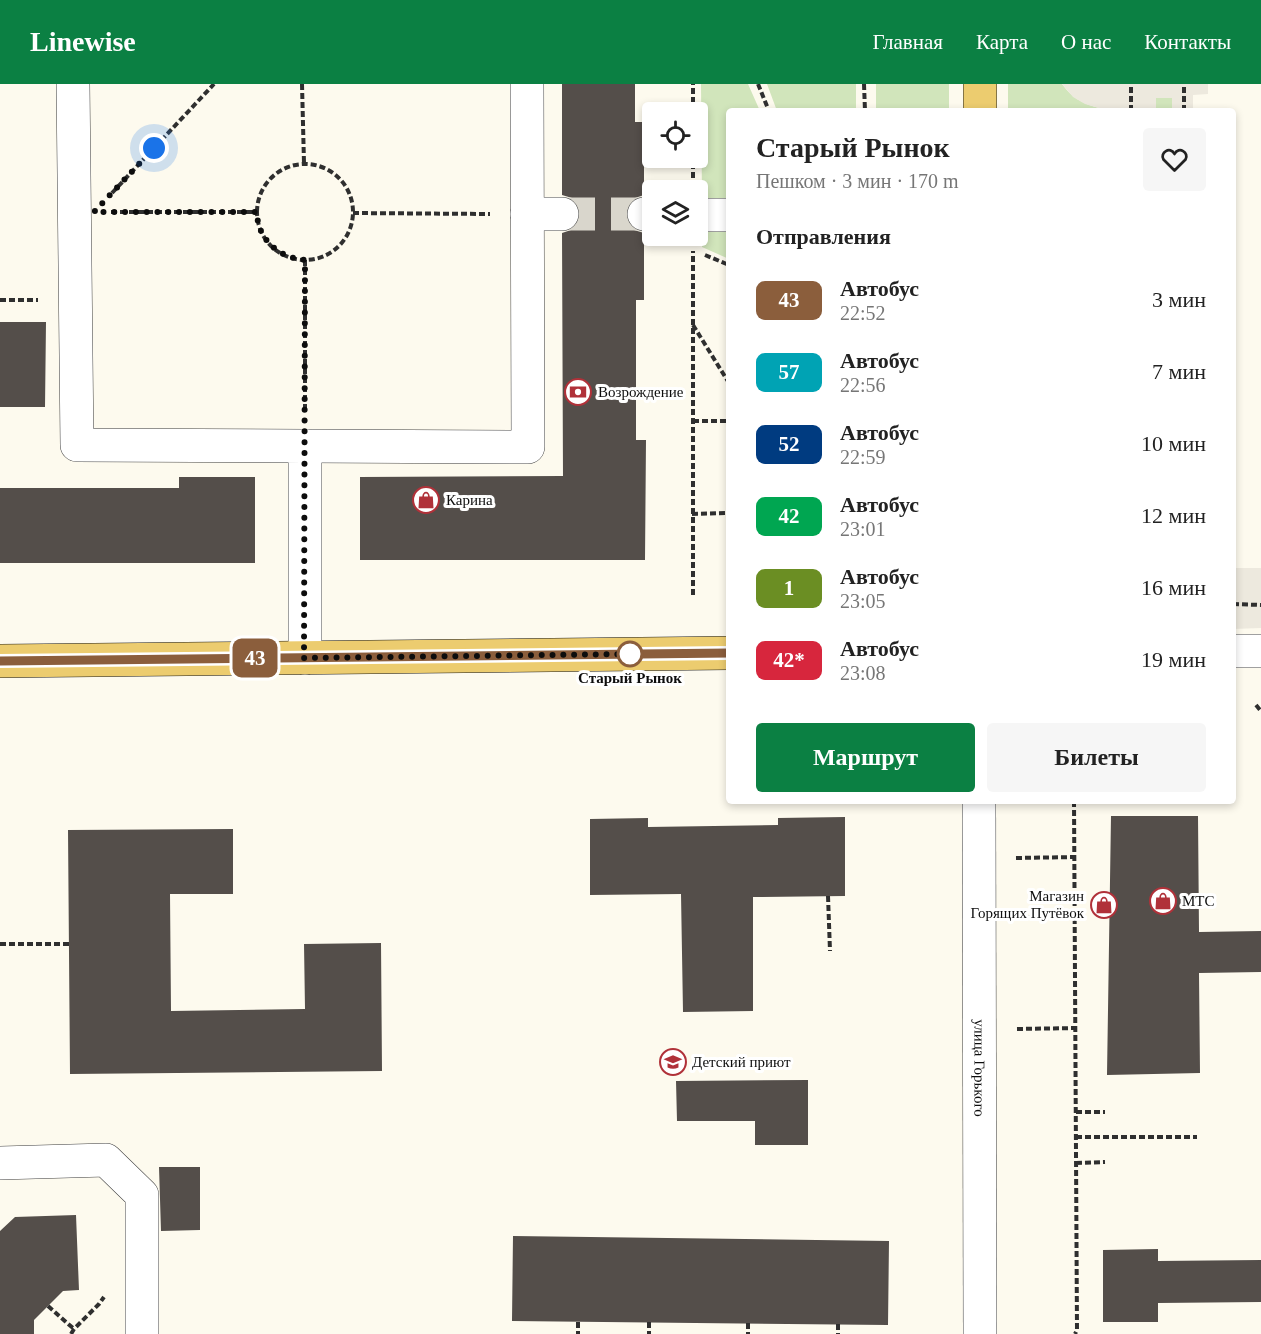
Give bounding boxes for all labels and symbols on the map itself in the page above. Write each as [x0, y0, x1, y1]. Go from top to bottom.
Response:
your location [139, 133, 169, 163]
bank icon: Возрождение [563, 377, 593, 407]
place label: Возрождение [598, 384, 684, 400]
shop icon: Карина [411, 485, 441, 515]
place label: Карина [446, 492, 493, 508]
line badge: 43 [228, 638, 282, 678]
marker: Старый Рынок [617, 641, 643, 667]
place label: Старый Рынок [578, 670, 682, 686]
shop icon: МТС [1148, 886, 1178, 916]
place label: Магазин Горящих Путёвок [971, 888, 1085, 921]
shop icon: Магазин Горящих Путёвок [1089, 890, 1119, 920]
place label: МТС [1182, 893, 1215, 909]
street label: улица Горького [971, 1019, 988, 1117]
school or university icon: Детский приют [658, 1047, 688, 1077]
place label: Детский приют [692, 1054, 791, 1070]

